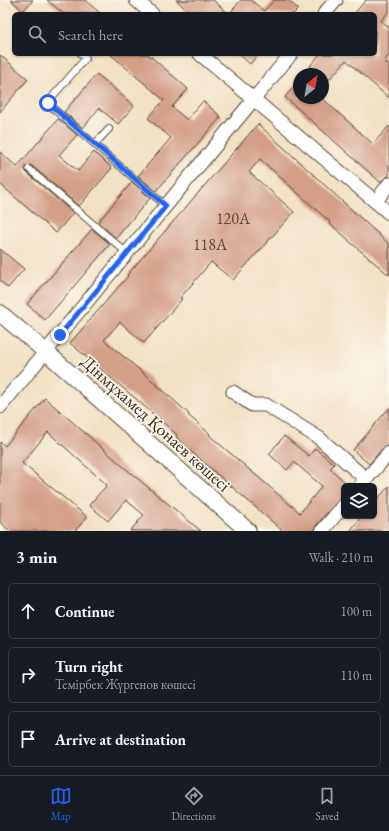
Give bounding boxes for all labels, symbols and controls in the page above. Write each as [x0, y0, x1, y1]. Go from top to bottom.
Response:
search box [12, 12, 377, 56]
icon: search [26, 23, 48, 45]
text: Search here [58, 25, 123, 44]
north arrow [293, 68, 329, 104]
route start [39, 94, 57, 112]
house number: 120А [216, 208, 251, 229]
house number: 118А [193, 234, 228, 255]
route end [51, 326, 69, 344]
street label: Дінмұхамед Қонаев көшесі [76, 350, 236, 497]
map controls [341, 483, 377, 519]
button: layers [341, 483, 377, 519]
text: 3 min [16, 546, 57, 568]
text: Walk · 210 m [309, 549, 373, 566]
icon: ahead [17, 600, 39, 622]
text: Continue [55, 602, 115, 621]
text: 100 m [341, 603, 372, 620]
text: Turn right [55, 657, 123, 676]
icon: right [17, 664, 39, 686]
text: 110 m [341, 667, 372, 684]
text: Темірбек Жүргенов көшесі [55, 676, 196, 693]
icon: arrive [17, 728, 39, 750]
text: Arrive at destination [55, 730, 186, 749]
tab: Map [50, 785, 72, 823]
tab: Directions [172, 785, 216, 823]
tab: Saved [316, 785, 339, 823]

